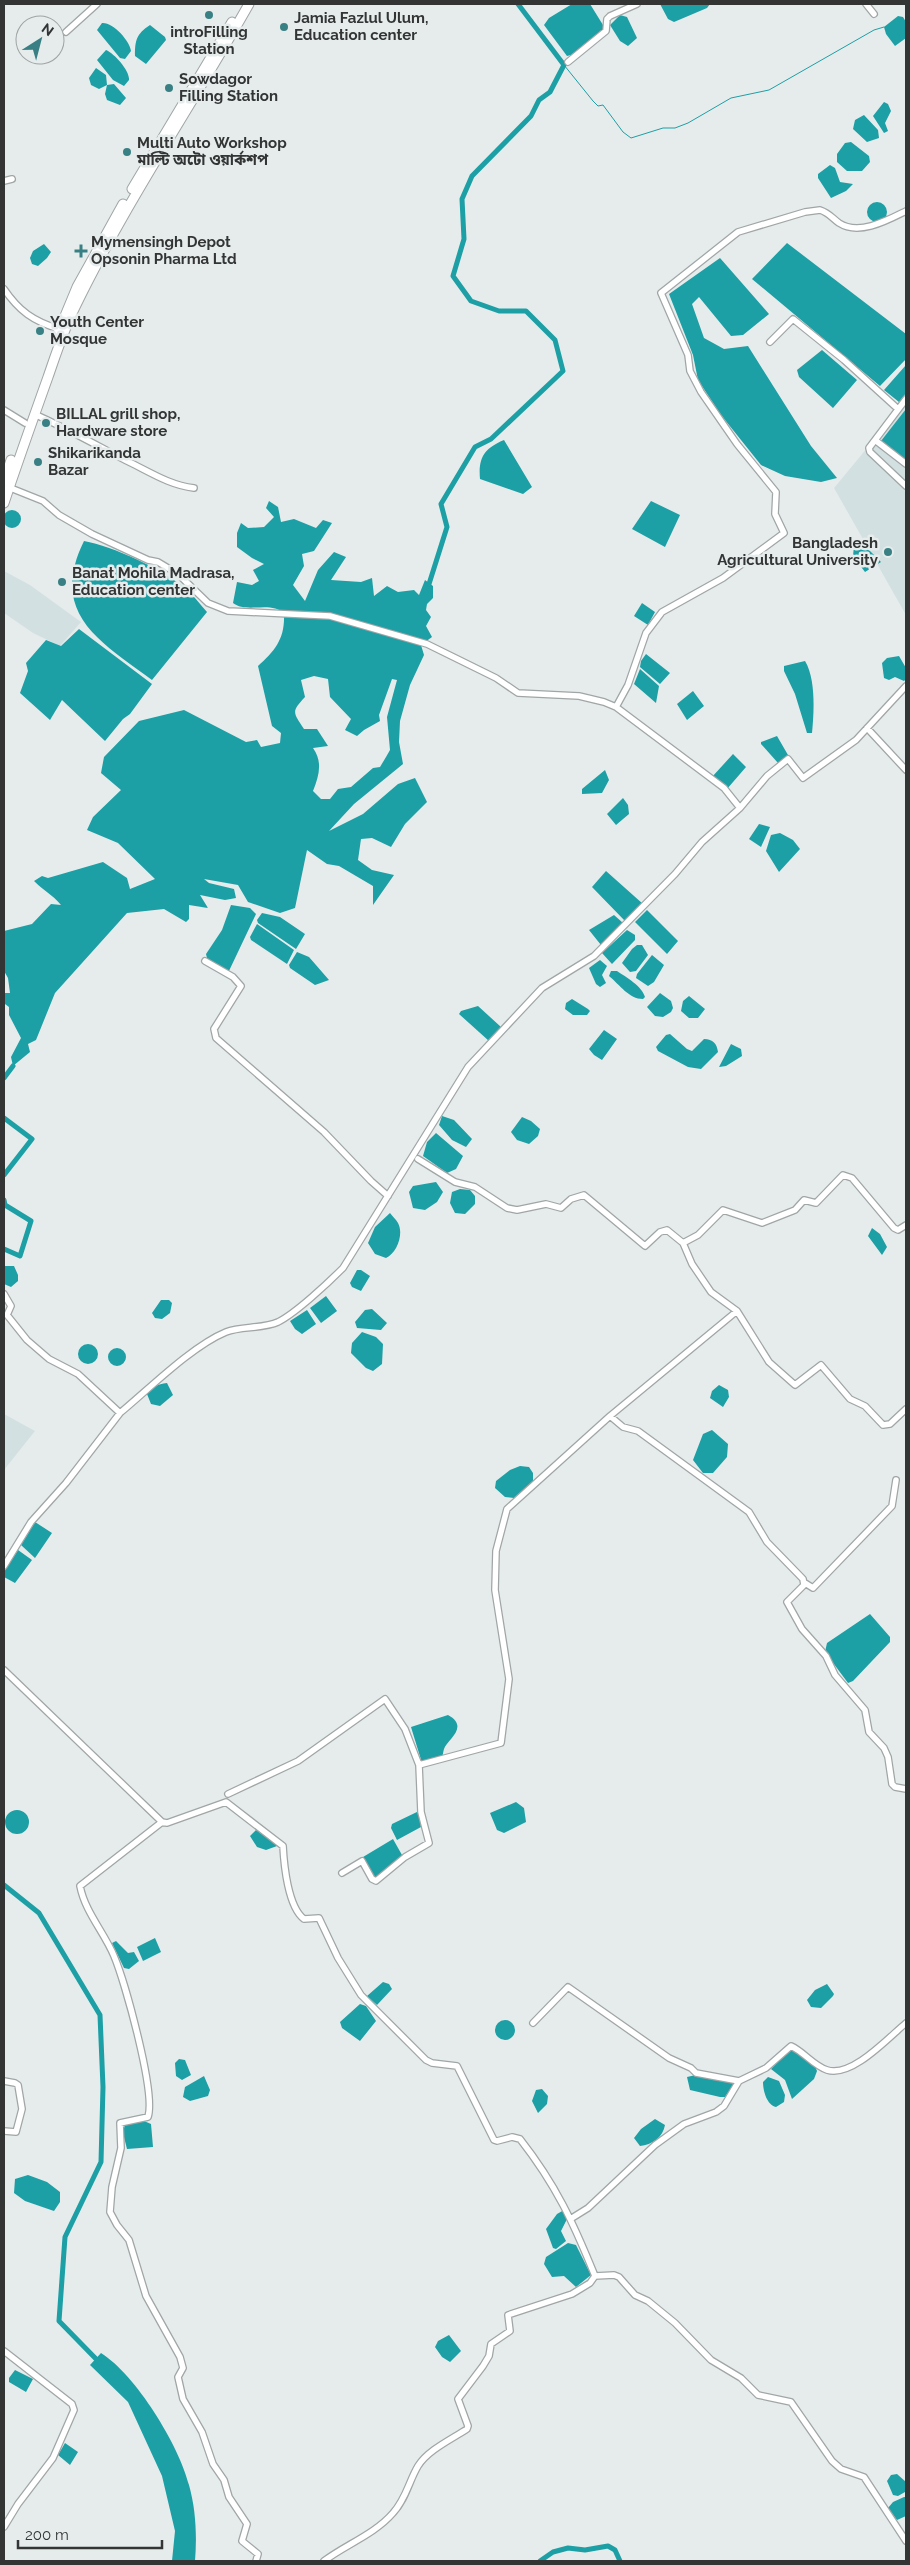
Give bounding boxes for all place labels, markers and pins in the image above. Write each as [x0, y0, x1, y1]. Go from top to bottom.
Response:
marker: introFilling Station [203, 9, 215, 21]
place label: Jamia Fazlul Ulum, Education center [294, 9, 428, 44]
marker: Jamia Fazlul Ulum, Education center [278, 21, 290, 33]
place label: introFilling Station [170, 23, 248, 58]
place label: Sowdagor Filling Station [179, 70, 278, 105]
marker: Sowdagor Filling Station [163, 82, 175, 94]
place label: Multi Auto Workshop মাল্টি অটো ওয়ার্কশপ [136, 134, 287, 169]
marker: Multi Auto Workshop মাল্টি অটো ওয়ার্কশপ [121, 146, 133, 158]
place label: Mymensingh Depot Opsonin Pharma Ltd [91, 233, 237, 268]
marker: Mymensingh Depot Opsonin Pharma Ltd [75, 245, 87, 257]
place label: Youth Center Mosque [50, 313, 144, 348]
marker: Youth Center Mosque [34, 325, 46, 337]
place label: BILLAL grill shop, Hardware store [56, 405, 180, 440]
marker: BILLAL grill shop, Hardware store [40, 417, 52, 429]
place label: Shikarikanda Bazar [48, 444, 141, 479]
marker: Shikarikanda Bazar [32, 456, 44, 468]
place label: Bangladesh Agricultural University [717, 534, 879, 569]
marker: Bangladesh Agricultural University [882, 546, 894, 558]
place label: Banat Mohila Madrasa, Education center [72, 564, 235, 599]
marker: Banat Mohila Madrasa, Education center [56, 576, 68, 588]

